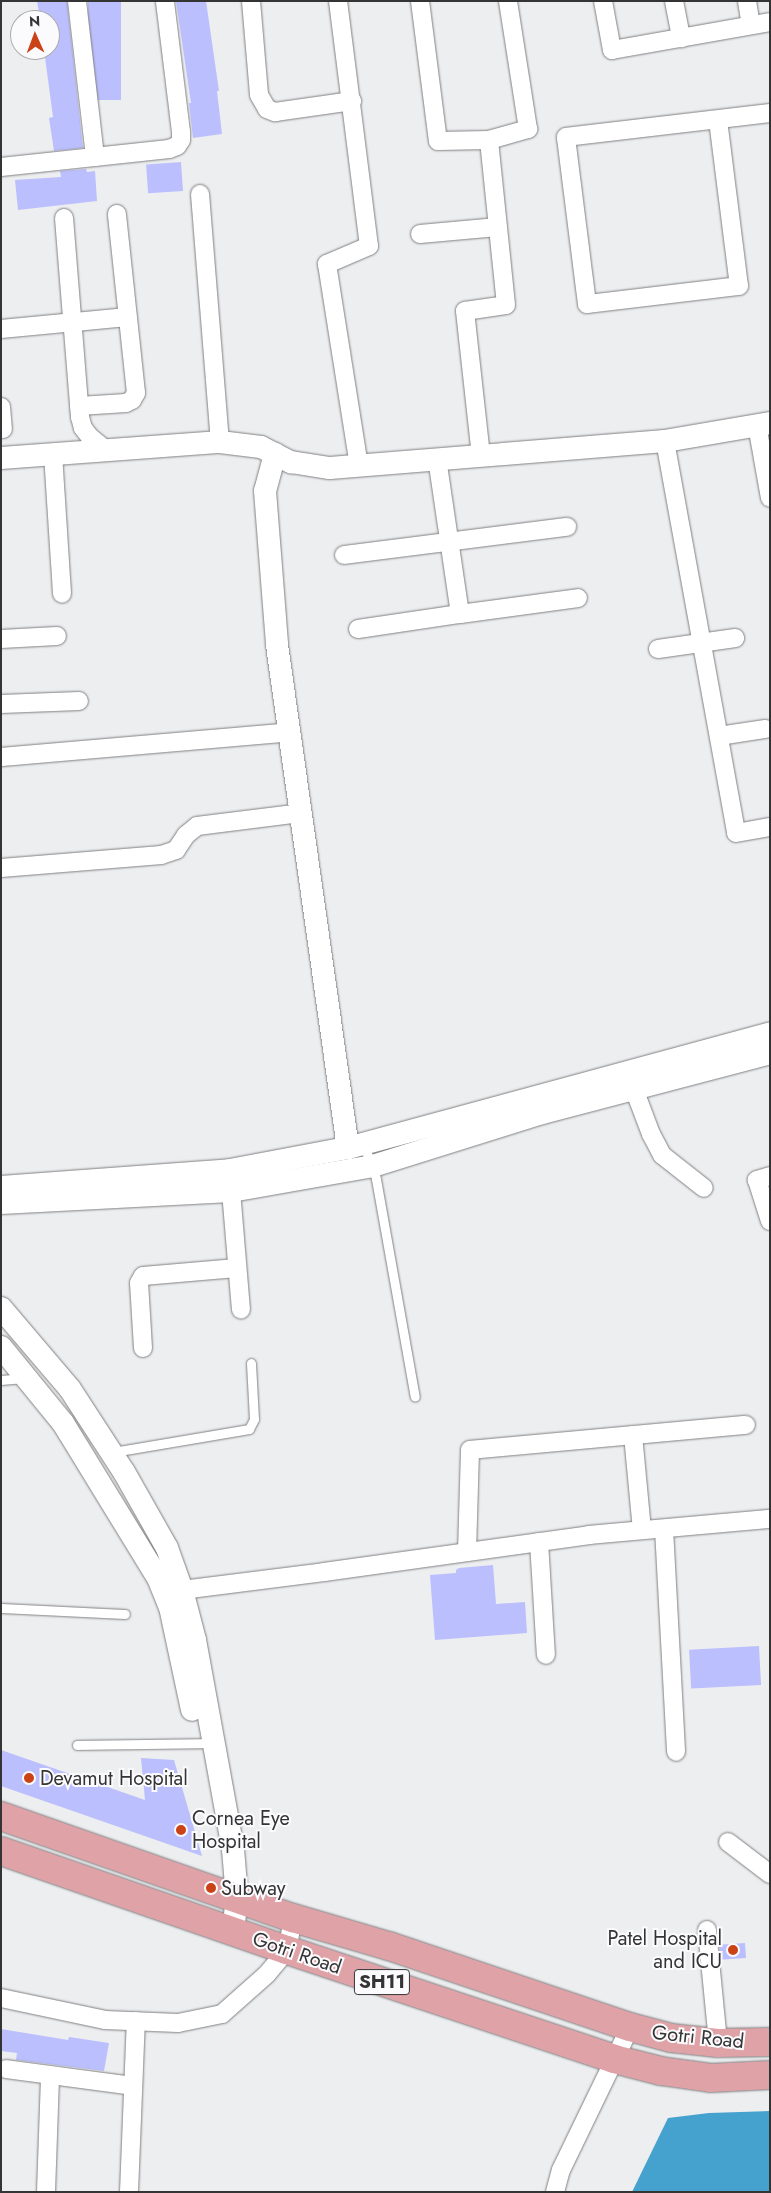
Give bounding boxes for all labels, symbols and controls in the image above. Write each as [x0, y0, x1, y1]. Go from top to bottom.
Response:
north arrow [10, 10, 60, 60]
text: N [29, 11, 40, 31]
place label: Devamut Hospital [40, 1766, 188, 1790]
marker: Devamut Hospital [22, 1771, 36, 1785]
place label: Cornea Eye Hospital [192, 1806, 290, 1853]
marker: Cornea Eye Hospital [174, 1823, 188, 1837]
place label: Subway [221, 1876, 285, 1900]
marker: Subway [205, 1882, 217, 1894]
place label: Patel Hospital and ICU [607, 1926, 722, 1973]
street label: Gotri Road [249, 1927, 345, 1979]
marker: Patel Hospital and ICU [726, 1943, 740, 1957]
road number: SH11 [353, 1965, 411, 1998]
street label: Gotri Road [651, 2020, 745, 2054]

